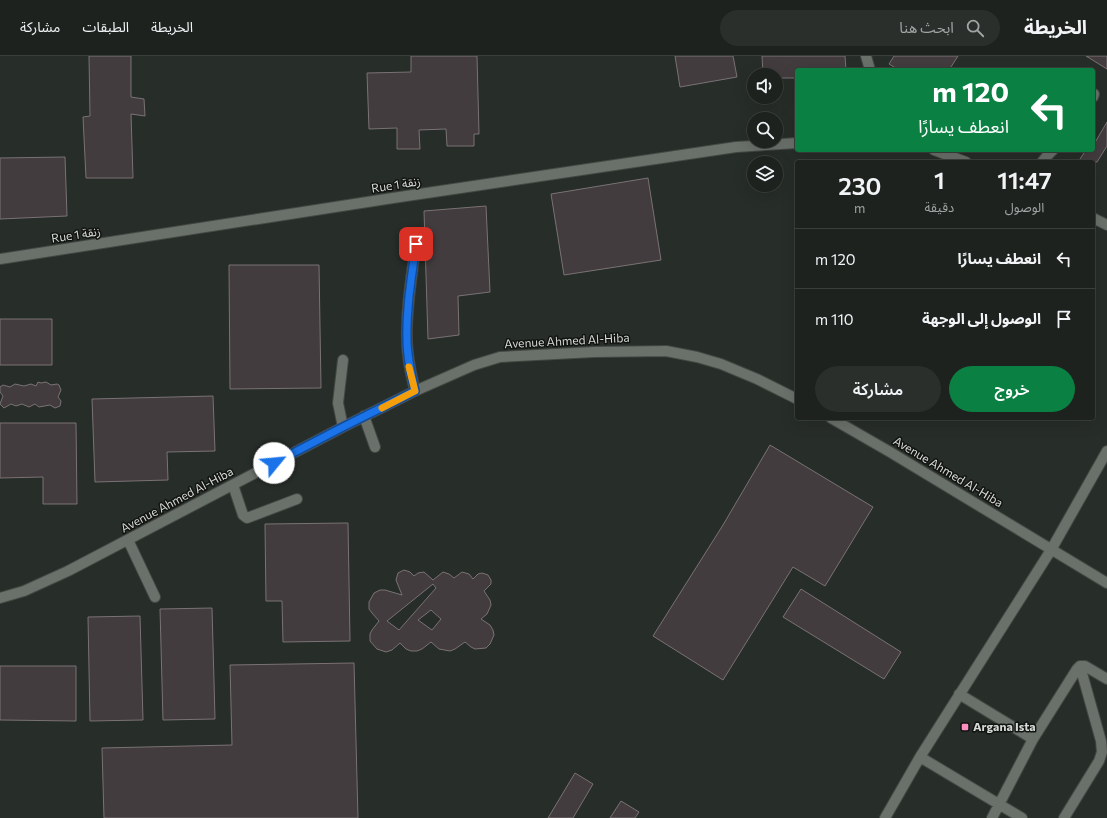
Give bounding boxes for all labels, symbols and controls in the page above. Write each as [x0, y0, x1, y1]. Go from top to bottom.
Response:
search box [720, 10, 1000, 46]
text: الخريطة [1024, 15, 1087, 38]
icon: search [964, 17, 986, 39]
text: مشاركة [20, 18, 60, 35]
text: الطبقات [82, 18, 129, 35]
text: الخريطة [151, 18, 193, 35]
text: ابحث هنا [899, 18, 954, 36]
map controls [747, 68, 783, 192]
button: sound [747, 68, 783, 104]
text: 120 m [932, 74, 1009, 108]
icon: left [1023, 84, 1075, 136]
button: search [747, 112, 783, 148]
text: انعطف يسارًا [918, 115, 1009, 137]
button: layers [747, 156, 783, 192]
text: 1 [934, 165, 945, 194]
text: 11:47 [997, 165, 1052, 194]
text: 230 [838, 171, 881, 200]
street label: Rue 1 زنقة [370, 173, 422, 196]
text: دقيقة [925, 199, 954, 215]
text: الوصول [1005, 199, 1044, 215]
text: m [854, 200, 865, 216]
street label: Rue 1 زنقة [50, 223, 102, 246]
pin [399, 227, 433, 261]
icon: arrive [405, 233, 427, 255]
icon: left [1053, 248, 1075, 270]
text: انعطف يسارًا [958, 249, 1041, 267]
text: 120 m [815, 250, 855, 268]
icon: arrive [1053, 308, 1075, 330]
text: الوصول إلى الوجهة [922, 309, 1041, 327]
text: 110 m [815, 310, 854, 328]
street label: Avenue Ahmed Al-Hiba [504, 330, 630, 350]
button: مشاركة [815, 366, 941, 412]
button: خروج [949, 366, 1075, 412]
street label: Avenue Ahmed Al-Hiba [891, 433, 1006, 509]
position arrow [253, 442, 295, 484]
street label: Avenue Ahmed Al-Hiba [118, 464, 235, 535]
place label: Argana Ista [973, 719, 1036, 733]
marker: Argana Ista [960, 722, 970, 732]

